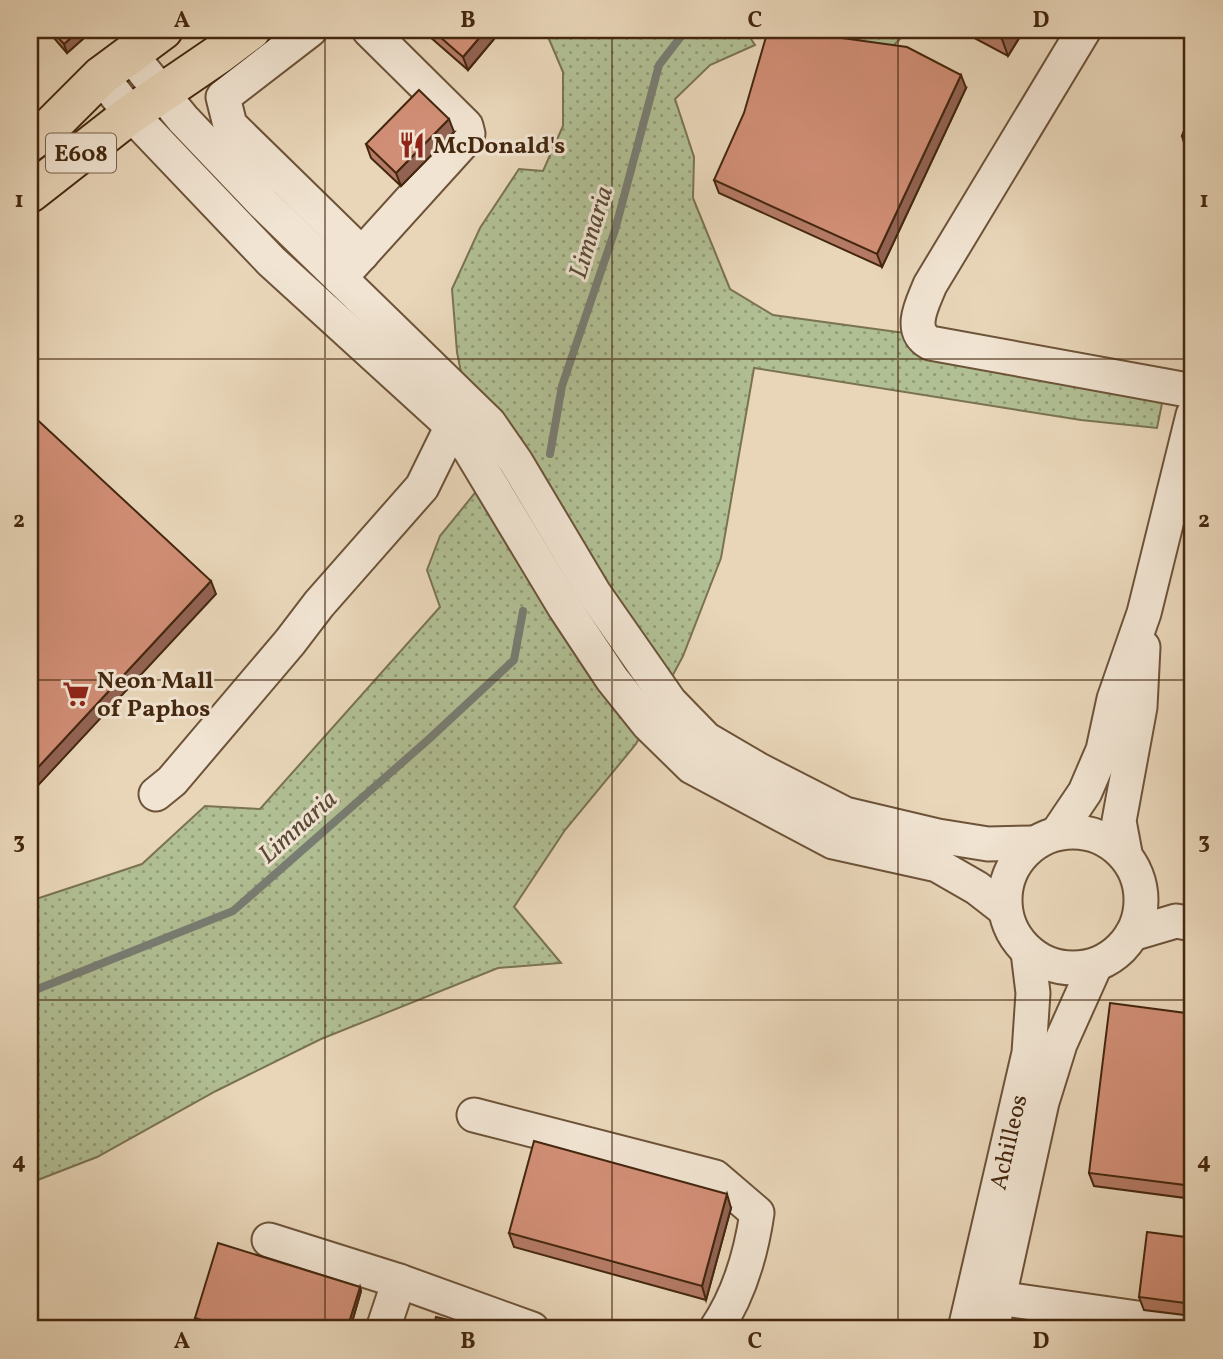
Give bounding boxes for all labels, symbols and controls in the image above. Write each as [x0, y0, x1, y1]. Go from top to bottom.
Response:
text: A [174, 5, 190, 37]
text: B [460, 5, 476, 37]
text: C [748, 5, 762, 37]
text: D [1033, 5, 1050, 37]
restaurant icon: McDonald's [397, 130, 427, 160]
place label: McDonald's [433, 130, 565, 164]
road number: E608 [46, 134, 116, 172]
water label: Limnaria [561, 182, 623, 283]
text: 1 [14, 185, 24, 217]
text: 1 [1199, 185, 1209, 217]
text: 2 [13, 505, 25, 537]
text: 2 [1198, 505, 1210, 537]
place label: Neon Mall of Paphos [97, 665, 214, 727]
supermarket icon: Neon Mall of Paphos [61, 679, 91, 709]
water label: Limnaria [251, 782, 346, 873]
text: 3 [13, 826, 25, 858]
text: 3 [1198, 826, 1210, 858]
street label: Achilleos [982, 1091, 1037, 1193]
text: 4 [12, 1146, 26, 1178]
text: 4 [1197, 1146, 1211, 1178]
text: A [174, 1326, 190, 1358]
text: B [460, 1326, 476, 1358]
text: C [748, 1326, 762, 1358]
text: D [1033, 1326, 1050, 1358]

